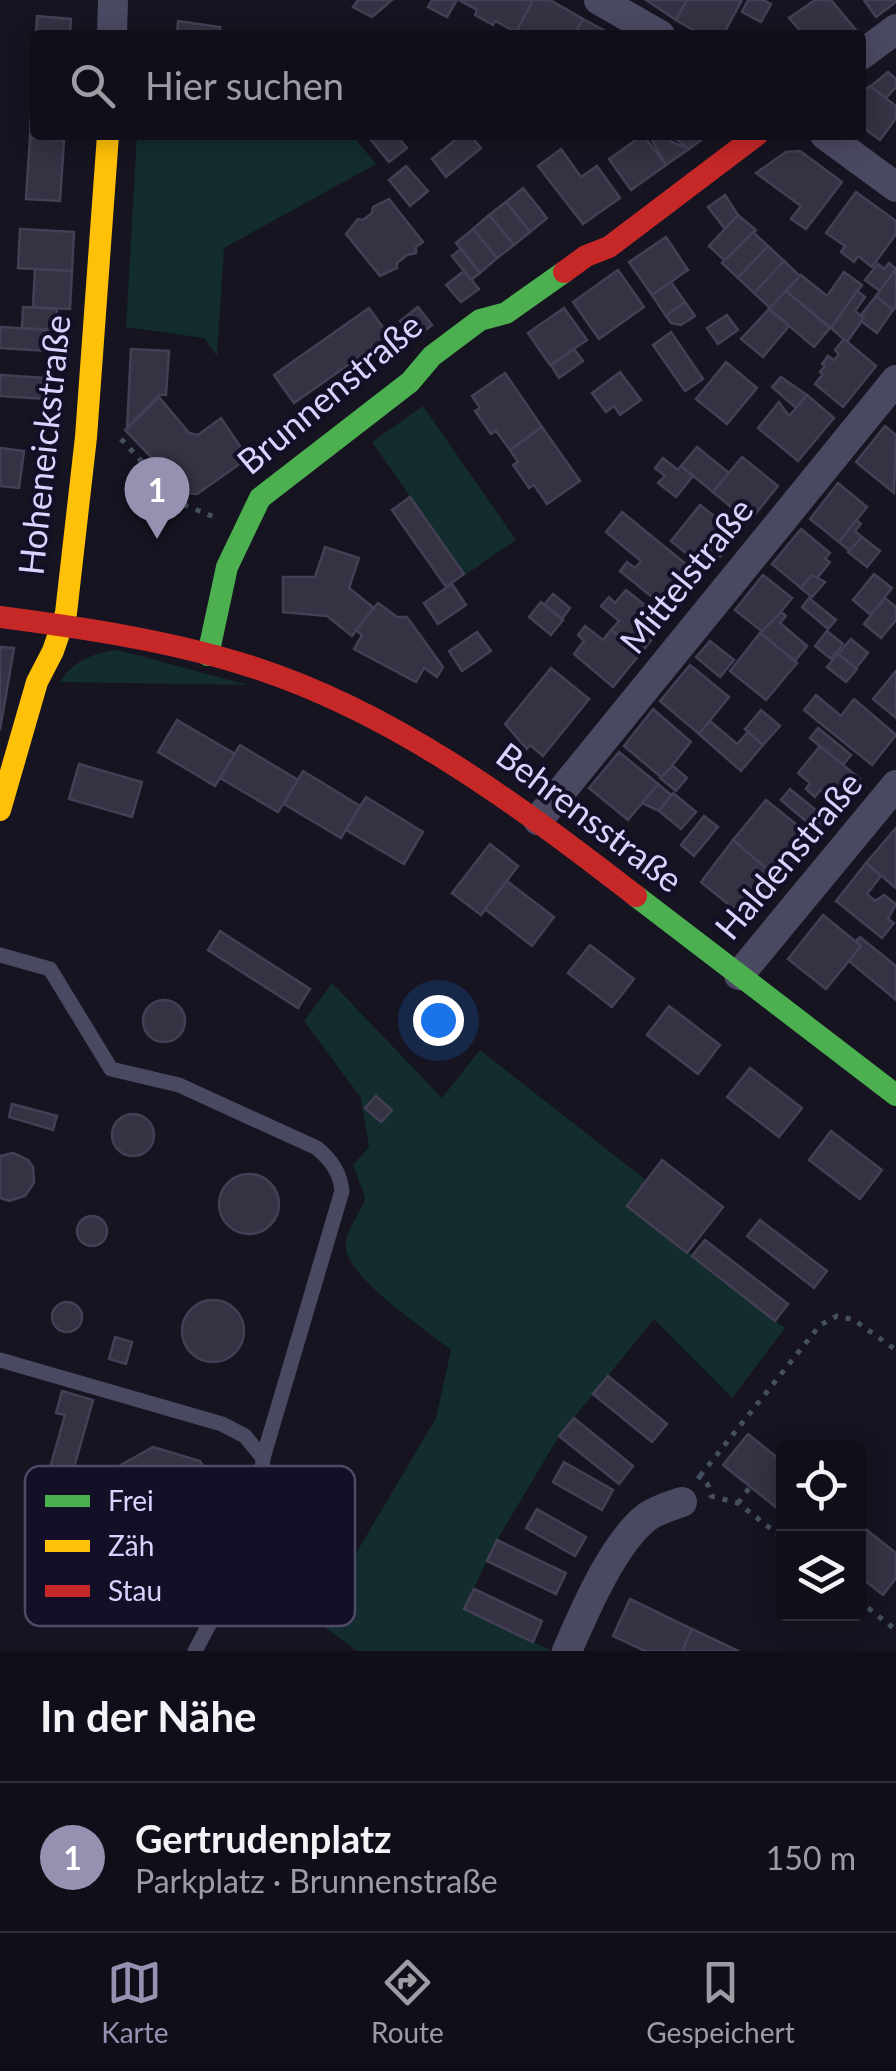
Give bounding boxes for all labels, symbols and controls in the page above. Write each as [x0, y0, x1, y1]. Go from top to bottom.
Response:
search box [30, 30, 866, 140]
icon: search [65, 58, 120, 113]
text: Hier suchen [145, 62, 344, 108]
street label: Brunnenstraße [228, 303, 430, 482]
street label: Hoheneickstraße [8, 313, 78, 577]
pin: 1 [124, 456, 190, 539]
street label: Mittelstraße [610, 489, 761, 661]
street label: Behrensstraße [489, 733, 691, 900]
street label: Haldenstraße [705, 762, 870, 947]
your location [413, 995, 464, 1046]
map controls [776, 1441, 866, 1621]
button: locate [776, 1441, 866, 1531]
legend [25, 1466, 355, 1626]
text: Frei [108, 1483, 154, 1517]
text: Zäh [108, 1528, 154, 1562]
button: layers [776, 1531, 866, 1621]
text: Stau [108, 1573, 162, 1607]
text: In der Nähe [40, 1691, 257, 1741]
text: Gertrudenplatz [135, 1815, 392, 1861]
text: 1 [63, 1838, 82, 1877]
text: 150 m [766, 1838, 856, 1877]
text: Parkplatz · Brunnenstraße [135, 1861, 498, 1900]
tab: Karte [101, 1955, 169, 2049]
tab: Route [371, 1955, 444, 2049]
tab: Gespeichert [646, 1955, 795, 2049]

